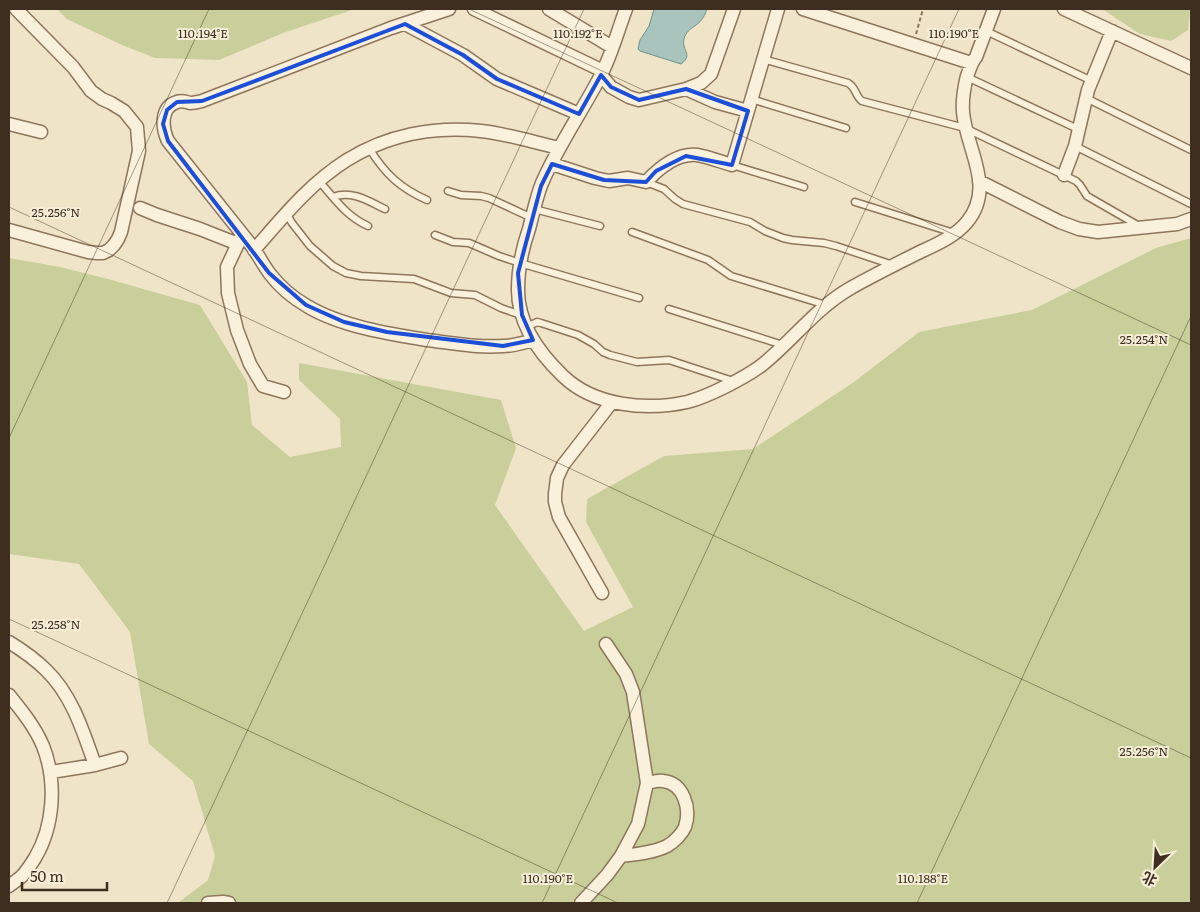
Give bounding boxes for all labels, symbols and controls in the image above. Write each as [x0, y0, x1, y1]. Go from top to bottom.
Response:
text: 110.194°E [178, 24, 228, 42]
text: 110.192°E [553, 24, 603, 42]
text: 110.190°E [929, 24, 980, 42]
text: 25.256°N [32, 203, 80, 221]
text: 25.254°N [1120, 330, 1168, 348]
text: 25.258°N [32, 615, 80, 633]
text: 25.256°N [1120, 742, 1168, 760]
north arrow [1130, 842, 1180, 892]
scale bar [22, 860, 108, 892]
text: 50 m [30, 864, 64, 887]
text: 北 [1139, 868, 1160, 892]
text: 110.190°E [523, 869, 574, 887]
text: 110.188°E [898, 869, 949, 887]

